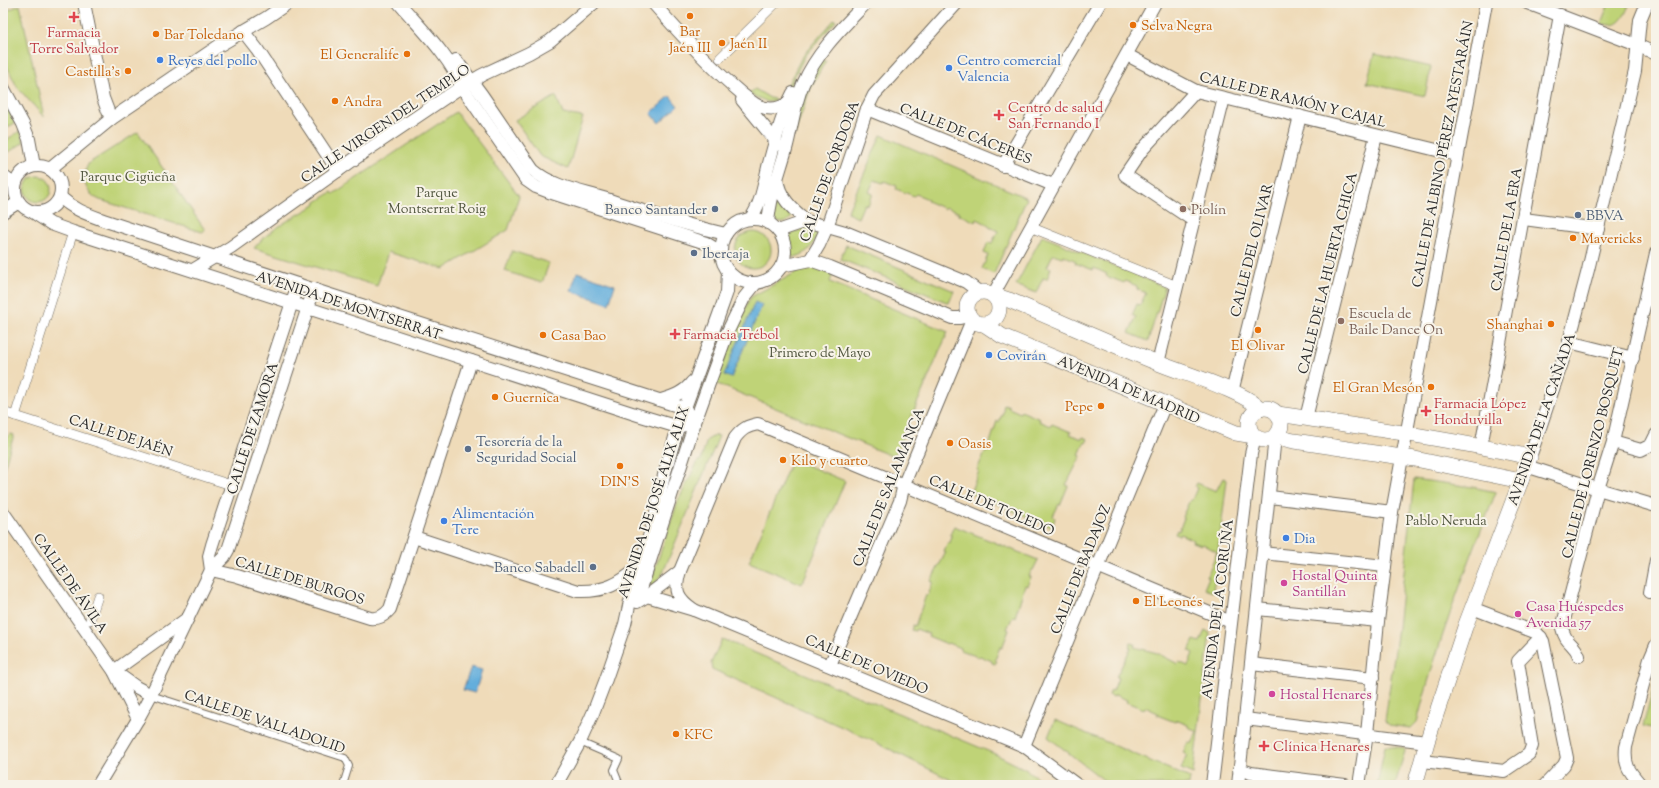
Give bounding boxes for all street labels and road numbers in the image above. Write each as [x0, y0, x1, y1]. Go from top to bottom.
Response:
street label: CALLE DE ALBINO PÉREZ AYESTARÁIN [1408, 19, 1480, 289]
street label: CALLE VIRGEN DEL TEMPLO [297, 60, 475, 189]
street label: CALLE DE RAMÓN Y CAJAL [1197, 68, 1388, 134]
street label: CALLE DE CÓRDOBA [796, 98, 866, 245]
street label: CALLE DE CÁCERES [896, 99, 1034, 171]
street label: CALLE DE LA ERA [1487, 165, 1529, 293]
street label: CALLE DE LA HUERTA CHICA [1294, 170, 1364, 377]
street label: CALLE DEL OLIVAR [1227, 182, 1279, 319]
street label: AVENIDA DE MONTSERRAT [253, 267, 444, 347]
street label: AVENIDA DE LA CAÑADA [1504, 330, 1582, 509]
street label: CALLE DE LORENZO BOSQUET [1558, 346, 1630, 561]
street label: AVENIDA DE MADRID [1054, 352, 1203, 430]
street label: CALLE DE ZAMORA [223, 359, 285, 497]
street label: AVENIDA DE JOSÉ ALIX ALIX [614, 404, 696, 601]
street label: CALLE DE SALAMANCA [849, 405, 931, 570]
street label: CALLE DE JAÉN [66, 411, 175, 463]
street label: CALLE DE TOLEDO [925, 471, 1057, 542]
street label: CALLE DE BADAJOZ [1047, 502, 1117, 638]
street label: AVENIDA DE LA CORUÑA [1198, 517, 1240, 700]
street label: CALLE DE ÁVILA [27, 530, 112, 639]
street label: CALLE DE BURGOS [232, 553, 367, 611]
street label: CALLE DE OVIEDO [802, 631, 931, 701]
street label: CALLE DE VALLADOLID [181, 686, 347, 760]

